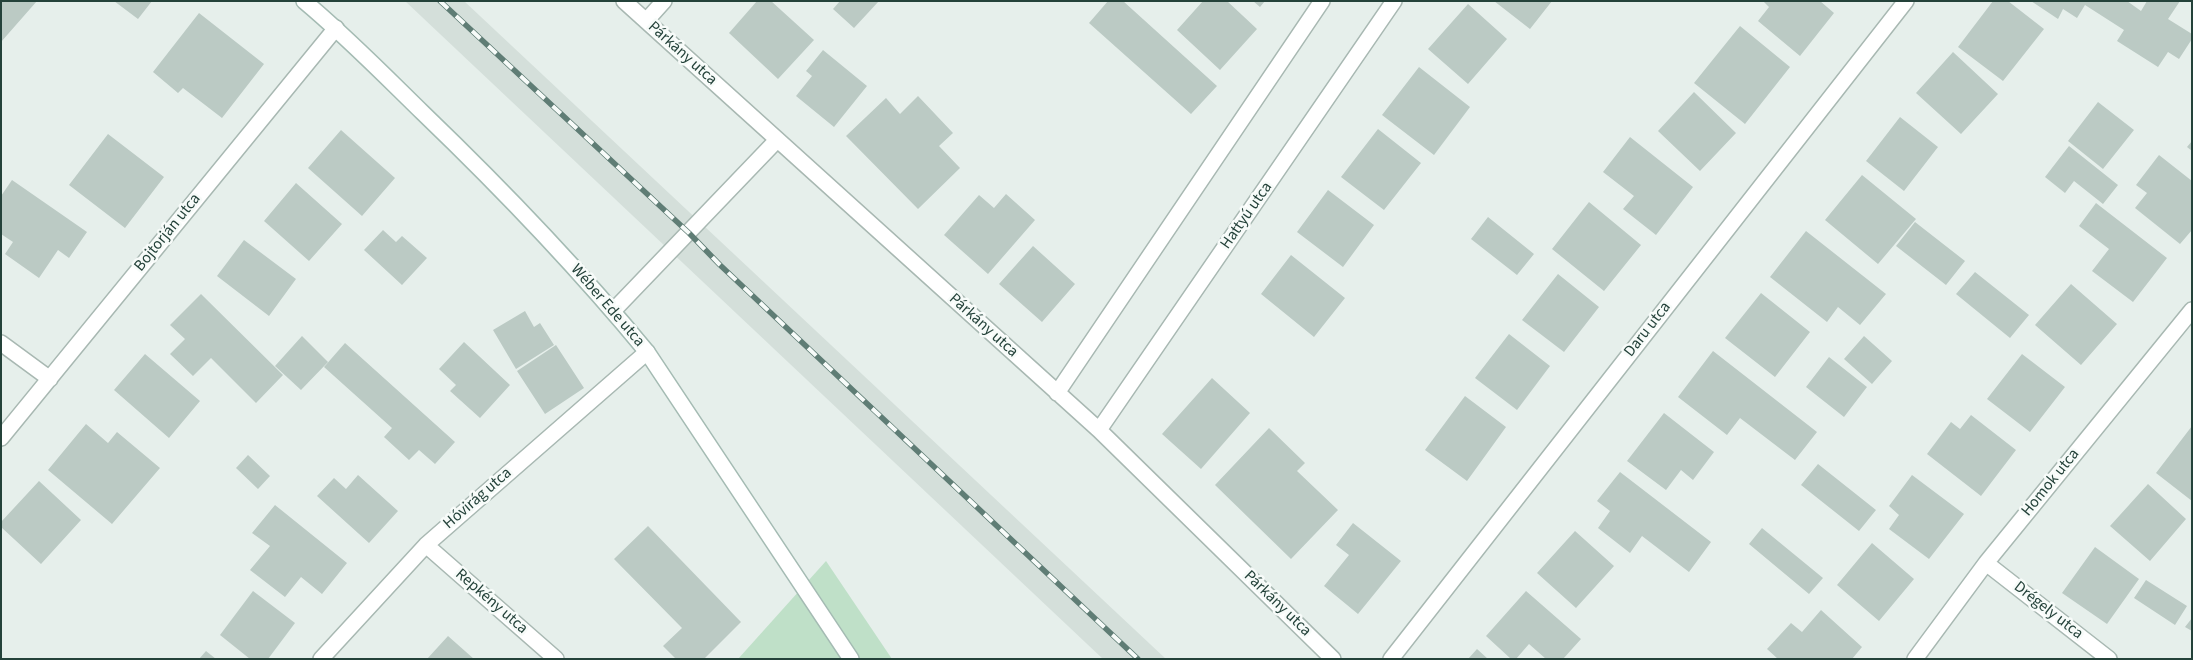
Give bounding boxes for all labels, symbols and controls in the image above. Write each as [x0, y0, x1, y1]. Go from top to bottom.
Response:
street label: Párkány utca [643, 18, 721, 90]
street label: Hattyú utca [1217, 179, 1277, 253]
street label: Bojtorján utca [131, 190, 205, 276]
street label: Wéber Ede utca [566, 261, 648, 351]
street label: Párkány utca [944, 290, 1022, 362]
street label: Daru utca [1621, 299, 1675, 361]
street label: Homok utca [2018, 445, 2084, 521]
street label: Hóvirág utca [440, 464, 516, 534]
street label: Repkény utca [451, 565, 531, 639]
street label: Párkány utca [1239, 567, 1315, 641]
street label: Drégely utca [2010, 578, 2086, 644]

